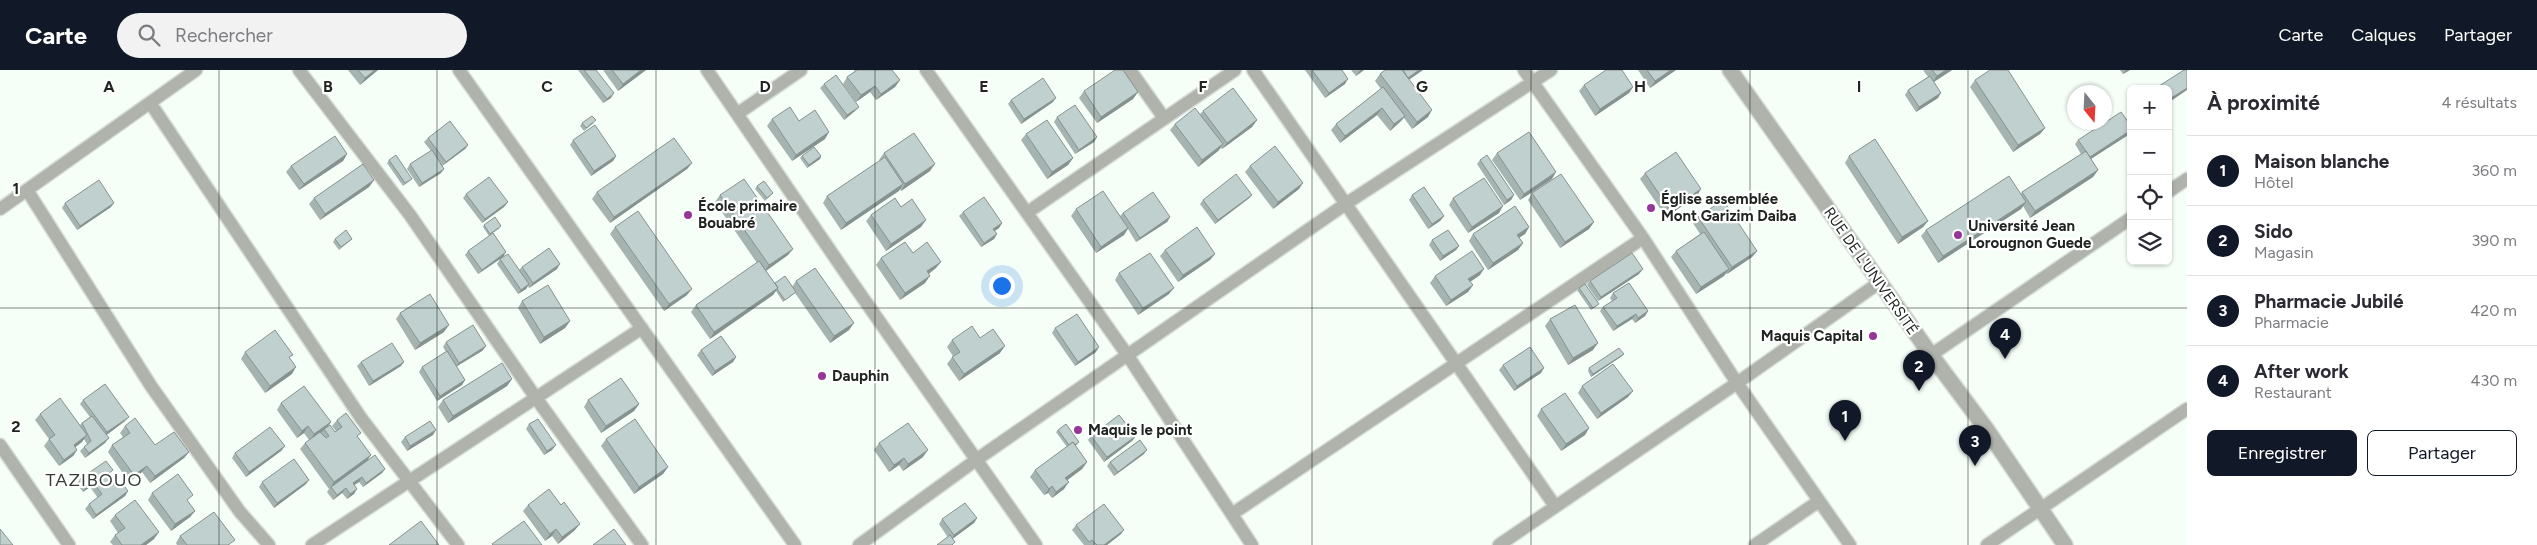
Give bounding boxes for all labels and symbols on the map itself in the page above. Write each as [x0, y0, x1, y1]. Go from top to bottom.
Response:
text: A [103, 77, 115, 96]
text: B [323, 77, 333, 96]
text: C [541, 77, 553, 96]
text: D [759, 77, 771, 96]
text: E [979, 77, 989, 96]
text: F [1199, 77, 1208, 96]
text: G [1416, 77, 1428, 96]
text: H [1634, 77, 1646, 96]
text: I [1857, 77, 1861, 96]
north arrow [2067, 85, 2112, 130]
text: 1 [13, 179, 19, 198]
place label: Église assemblée Mont Garizim Daiba [1661, 190, 1797, 225]
place label: École primaire Bouabré [698, 197, 798, 232]
marker: Église assemblée Mont Garizim Daiba [1645, 202, 1657, 214]
street label: RUE DE L'UNIVERSITÉ [1820, 204, 1922, 338]
marker: École primaire Bouabré [682, 209, 694, 221]
place label: Université Jean Lorougnon Guede [1968, 217, 2092, 252]
marker: Université Jean Lorougnon Guede [1952, 229, 1964, 241]
your location [989, 273, 1015, 299]
pin: 4 [1989, 318, 2021, 359]
place label: Maquis Capital [1761, 327, 1863, 345]
marker: Maquis Capital [1867, 330, 1879, 342]
pin: 2 [1903, 350, 1935, 391]
place label: Dauphin [832, 367, 889, 385]
marker: Dauphin [816, 370, 828, 382]
pin: 1 [1829, 400, 1861, 441]
text: 2 [11, 417, 21, 436]
place label: Maquis le point [1088, 421, 1193, 439]
marker: Maquis le point [1072, 424, 1084, 436]
pin: 3 [1959, 425, 1991, 466]
district label: TAZIBOUO [46, 469, 142, 491]

